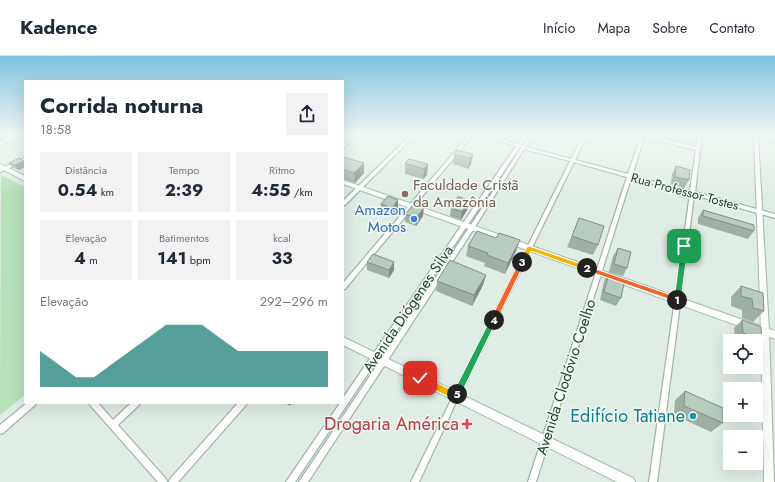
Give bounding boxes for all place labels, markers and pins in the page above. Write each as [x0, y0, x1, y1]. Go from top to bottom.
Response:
place label: Faculdade Cristã da Amazônia [413, 174, 519, 213]
marker: Faculdade Cristã da Amazônia [400, 189, 410, 199]
place label: Amazon Motos [354, 199, 406, 238]
marker: Amazon Motos [409, 214, 419, 224]
pin [667, 229, 701, 263]
pin: 3 [512, 252, 532, 272]
pin: 2 [577, 258, 597, 278]
pin: 1 [667, 290, 687, 310]
pin: 4 [484, 310, 504, 330]
pin [403, 361, 437, 395]
pin: 5 [447, 384, 467, 404]
place label: Edifício Tatiane [570, 403, 685, 429]
place label: Drogaria América [324, 411, 459, 437]
marker: Edifício Tatiane [688, 411, 698, 421]
marker: Drogaria América [462, 419, 472, 429]

